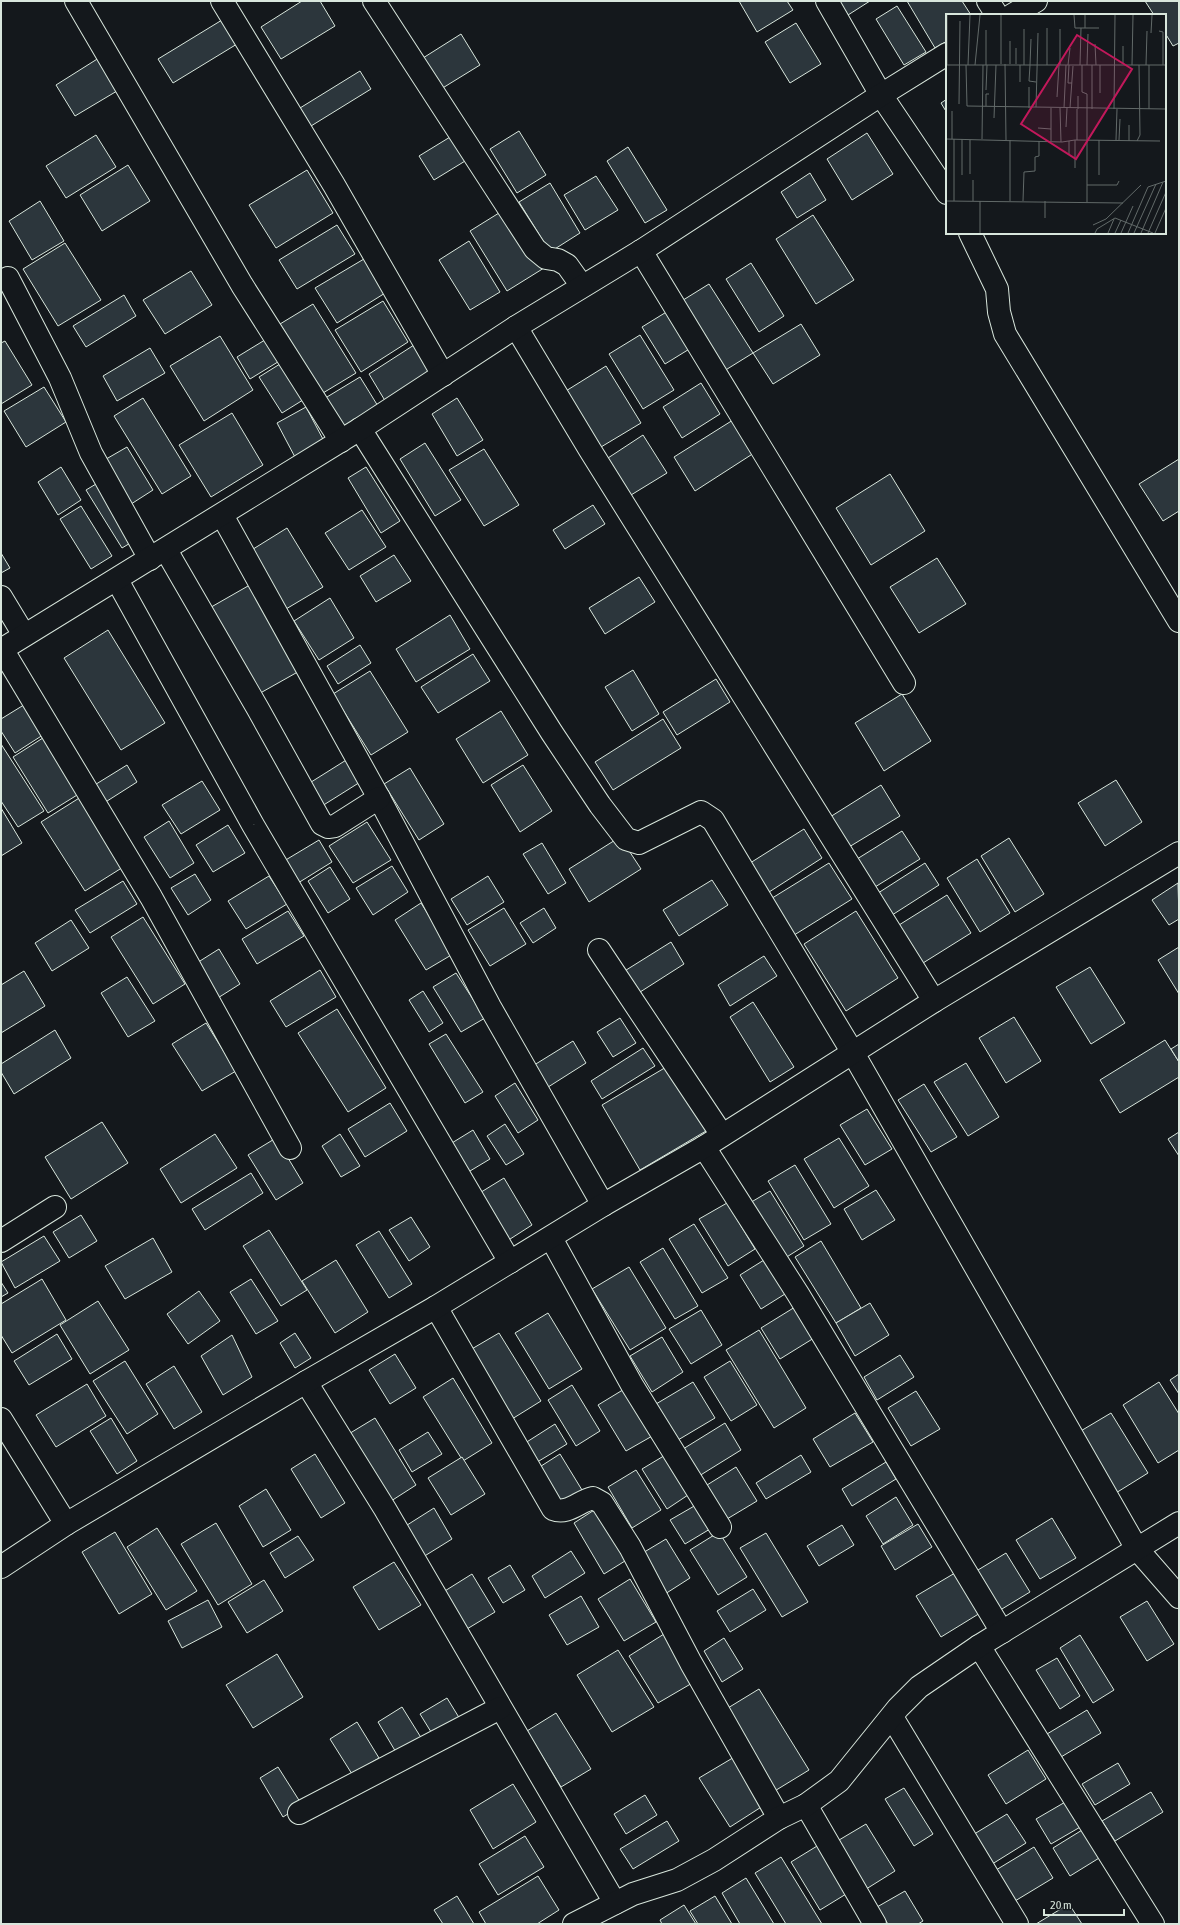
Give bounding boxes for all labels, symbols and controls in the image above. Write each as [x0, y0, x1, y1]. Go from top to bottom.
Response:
inset map [946, 14, 1166, 234]
scale bar [1044, 1891, 1124, 1917]
text: 20 m [1050, 1898, 1072, 1912]

